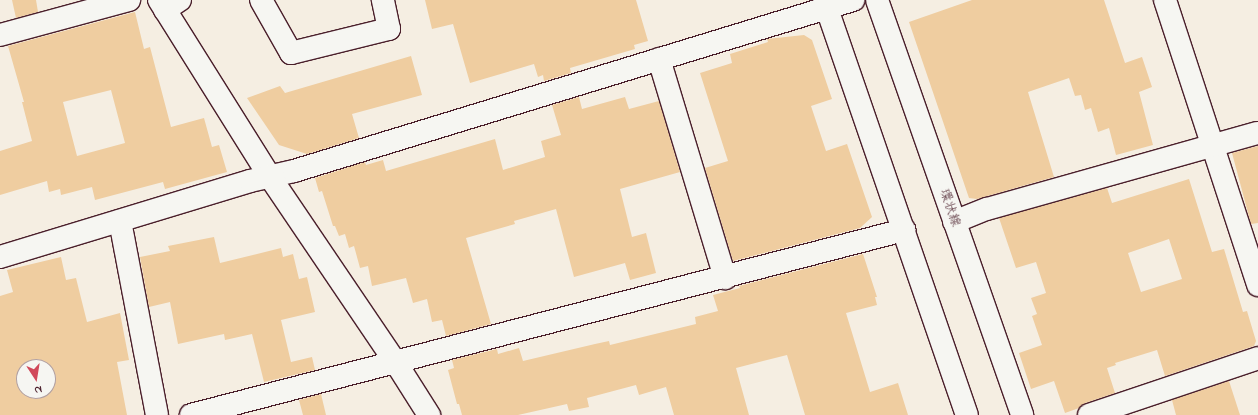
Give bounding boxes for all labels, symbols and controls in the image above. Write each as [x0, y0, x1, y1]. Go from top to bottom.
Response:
street label: 環状線 [935, 187, 963, 229]
north arrow [16, 359, 56, 399]
text: N [33, 381, 44, 398]

